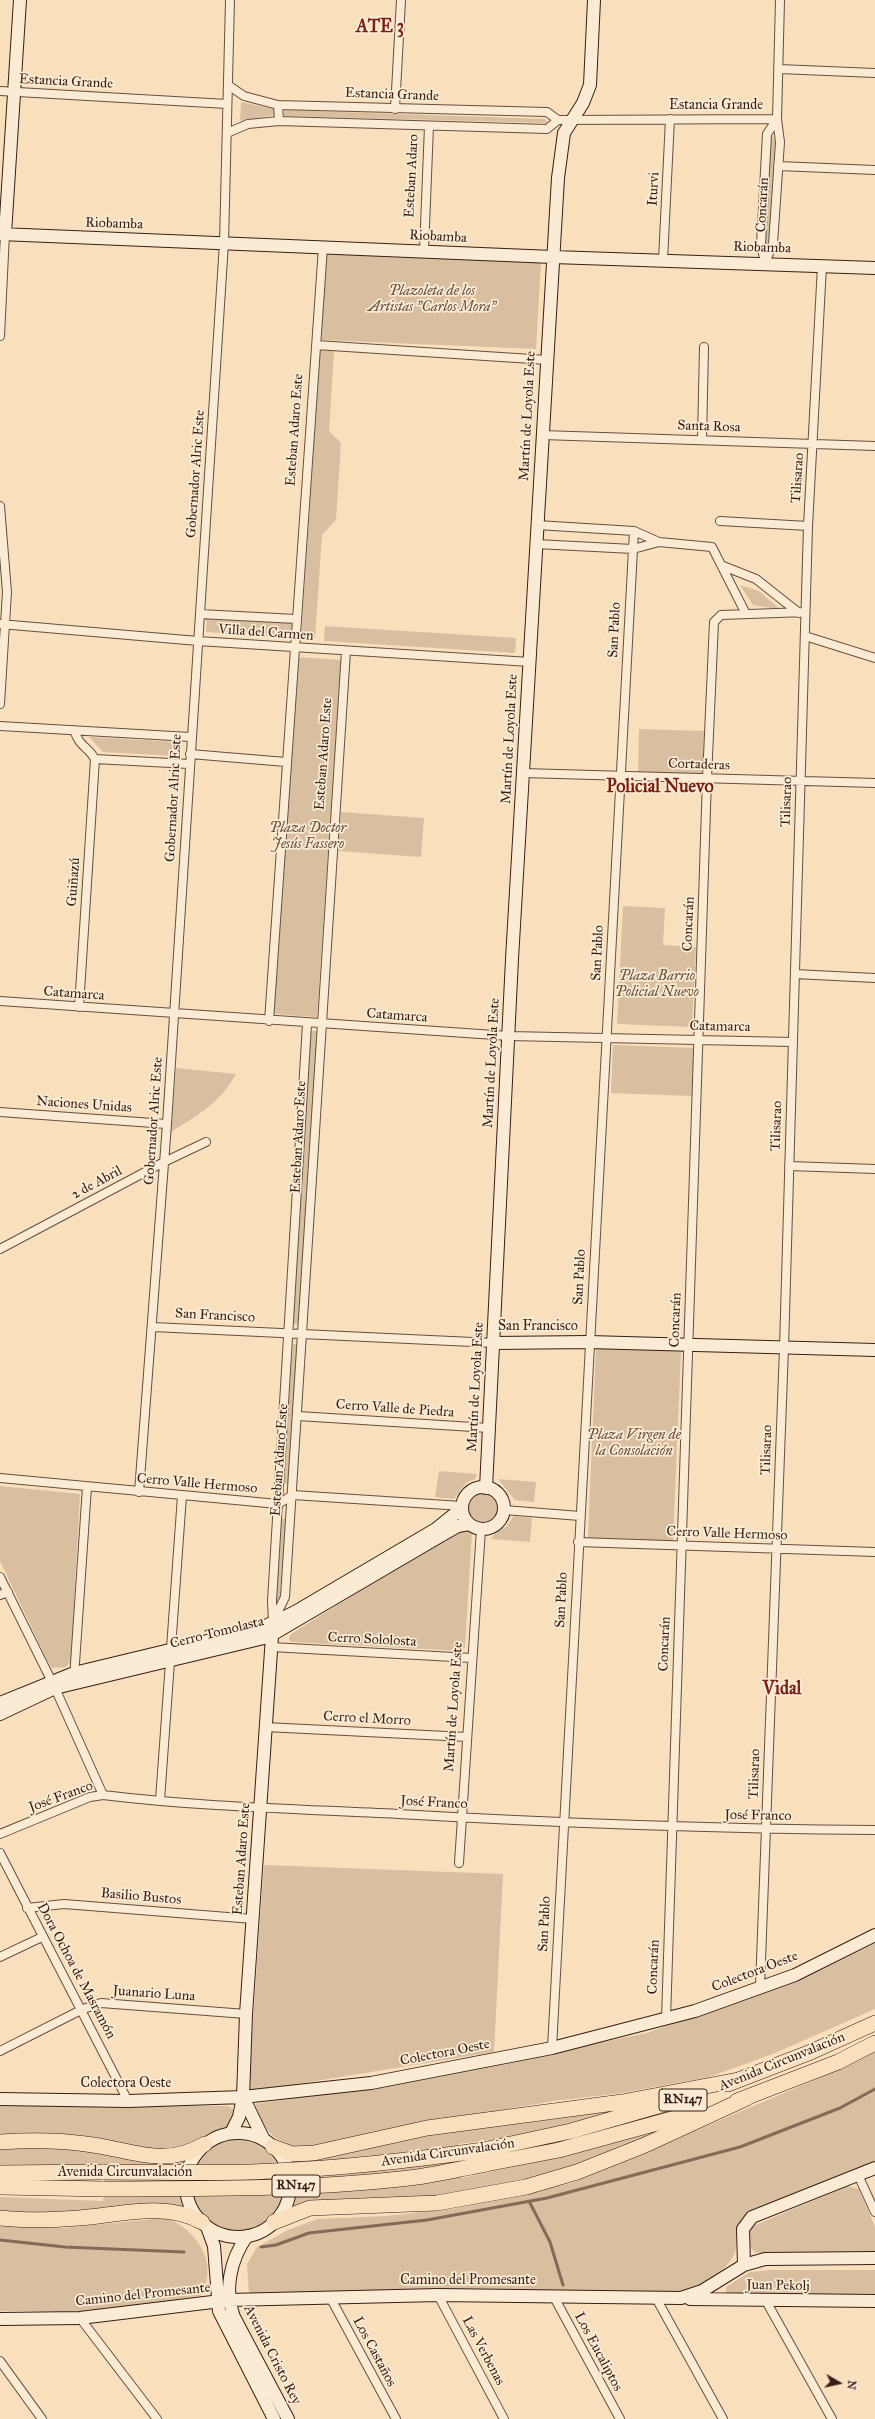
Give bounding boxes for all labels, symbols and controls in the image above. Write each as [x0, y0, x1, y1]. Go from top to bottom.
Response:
district label: ATE 3 [356, 17, 404, 39]
street label: Estancia Grande [19, 71, 113, 93]
street label: Estancia Grande [345, 85, 439, 105]
street label: Estancia Grande [669, 98, 763, 114]
street label: Esteban Adaro [401, 134, 423, 218]
street label: Iturvi [645, 172, 663, 206]
street label: Concarán [753, 177, 773, 233]
street label: Riobamba [85, 215, 143, 233]
street label: Riobamba [409, 227, 467, 247]
street label: Riobamba [733, 239, 791, 257]
park label: Plazoleta de los Artistas "Carlos Mora" [368, 284, 496, 316]
street label: Martín de Loyola Este [516, 350, 540, 482]
street label: Esteban Adaro Este [283, 373, 307, 487]
street label: Gobernador Alric Este [183, 409, 209, 539]
street label: Santa Rosa [677, 418, 741, 436]
street label: Tilisarao [788, 452, 808, 504]
street label: San Pablo [605, 602, 625, 658]
street label: Villa del Carmen [218, 621, 314, 645]
street label: Martín de Loyola Este [498, 673, 522, 805]
street label: Esteban Adaro Este [312, 697, 336, 811]
street label: Gobernador Alric Este [162, 734, 186, 862]
street label: Cortaderas [668, 756, 730, 774]
district label: Policial Nuevo [606, 777, 714, 799]
street label: Tilisarao [778, 777, 796, 827]
park label: Plaza Doctor Jesús Fassero [270, 821, 346, 854]
street label: Guiñazú [64, 857, 84, 907]
street label: Concarán [680, 896, 698, 952]
street label: San Pablo [588, 925, 608, 981]
park label: Plaza Barrio Policial Nuevo [615, 969, 699, 1002]
street label: Catamarca [43, 983, 105, 1005]
street label: Martín de Loyola Este [480, 997, 504, 1129]
street label: Catamarca [366, 1005, 428, 1027]
street label: Catamarca [689, 1018, 751, 1036]
street label: Gobernador Alric Este [141, 1056, 167, 1186]
street label: Esteban Adaro Este [288, 1080, 310, 1194]
street label: Naciones Unidas [36, 1093, 132, 1117]
street label: Tilisarao [768, 1101, 786, 1151]
street label: 2 de Abril [69, 1163, 125, 1203]
street label: San Pablo [570, 1249, 590, 1305]
street label: Concarán [667, 1292, 685, 1348]
street label: San Francisco [175, 1306, 255, 1326]
street label: San Francisco [498, 1319, 578, 1335]
street label: Martín de Loyola Este [464, 1321, 488, 1453]
street label: Cerro Valle de Piedra [335, 1396, 455, 1422]
street label: Esteban Adaro Este [268, 1403, 292, 1517]
street label: Tilisarao [758, 1425, 776, 1475]
park label: Plaza Virgen de la Consolación [587, 1428, 681, 1460]
street label: Cerro Valle Hermoso [136, 1470, 258, 1498]
street label: Cerro Valle Hermoso [666, 1523, 788, 1545]
street label: San Pablo [552, 1572, 572, 1628]
street label: Cerro Tomolasta [168, 1613, 266, 1653]
street label: Concarán [656, 1616, 674, 1672]
street label: Cerro Sololosta [327, 1629, 417, 1651]
street label: Martín de Loyola Este [441, 1641, 467, 1773]
district label: Vidal [763, 1679, 801, 1701]
street label: Cerro el Morro [323, 1708, 411, 1730]
street label: Tilisarao [746, 1749, 764, 1799]
street label: José Franco [27, 1778, 95, 1816]
street label: José Franco [400, 1793, 468, 1813]
street label: Esteban Adaro Este [230, 1802, 254, 1916]
street label: José Franco [724, 1807, 792, 1825]
street label: Basilio Bustos [100, 1885, 182, 1909]
street label: San Pablo [535, 1896, 555, 1952]
street label: Dora Ochoa de Masramón [33, 1900, 119, 2042]
street label: Concarán [645, 1939, 663, 1995]
street label: Colectora Oeste [710, 1948, 800, 1996]
street label: Juanario Luna [112, 1983, 196, 2005]
street label: Avenida Circunvalación [716, 2029, 848, 2095]
street label: Colectora Oeste [399, 2036, 491, 2070]
street label: Colectora Oeste [81, 2076, 171, 2092]
road number: RN147 [659, 2089, 707, 2111]
street label: Avenida Circunvalación [380, 2135, 516, 2171]
street label: Avenida Circunvalación [58, 2165, 192, 2181]
road number: RN147 [272, 2175, 320, 2197]
street label: Camino del Promesante [400, 2273, 536, 2289]
street label: Juan Pekolj [746, 2277, 810, 2295]
street label: Camino del Promesante [75, 2280, 211, 2310]
street label: Avenida Cristo Rey [240, 2302, 304, 2408]
street label: Los Eucaliptos [570, 2310, 626, 2394]
street label: Los Castaños [349, 2314, 399, 2390]
street label: Las Verbenas [458, 2314, 508, 2388]
north arrow [819, 2363, 859, 2403]
text: N [844, 2379, 858, 2391]

